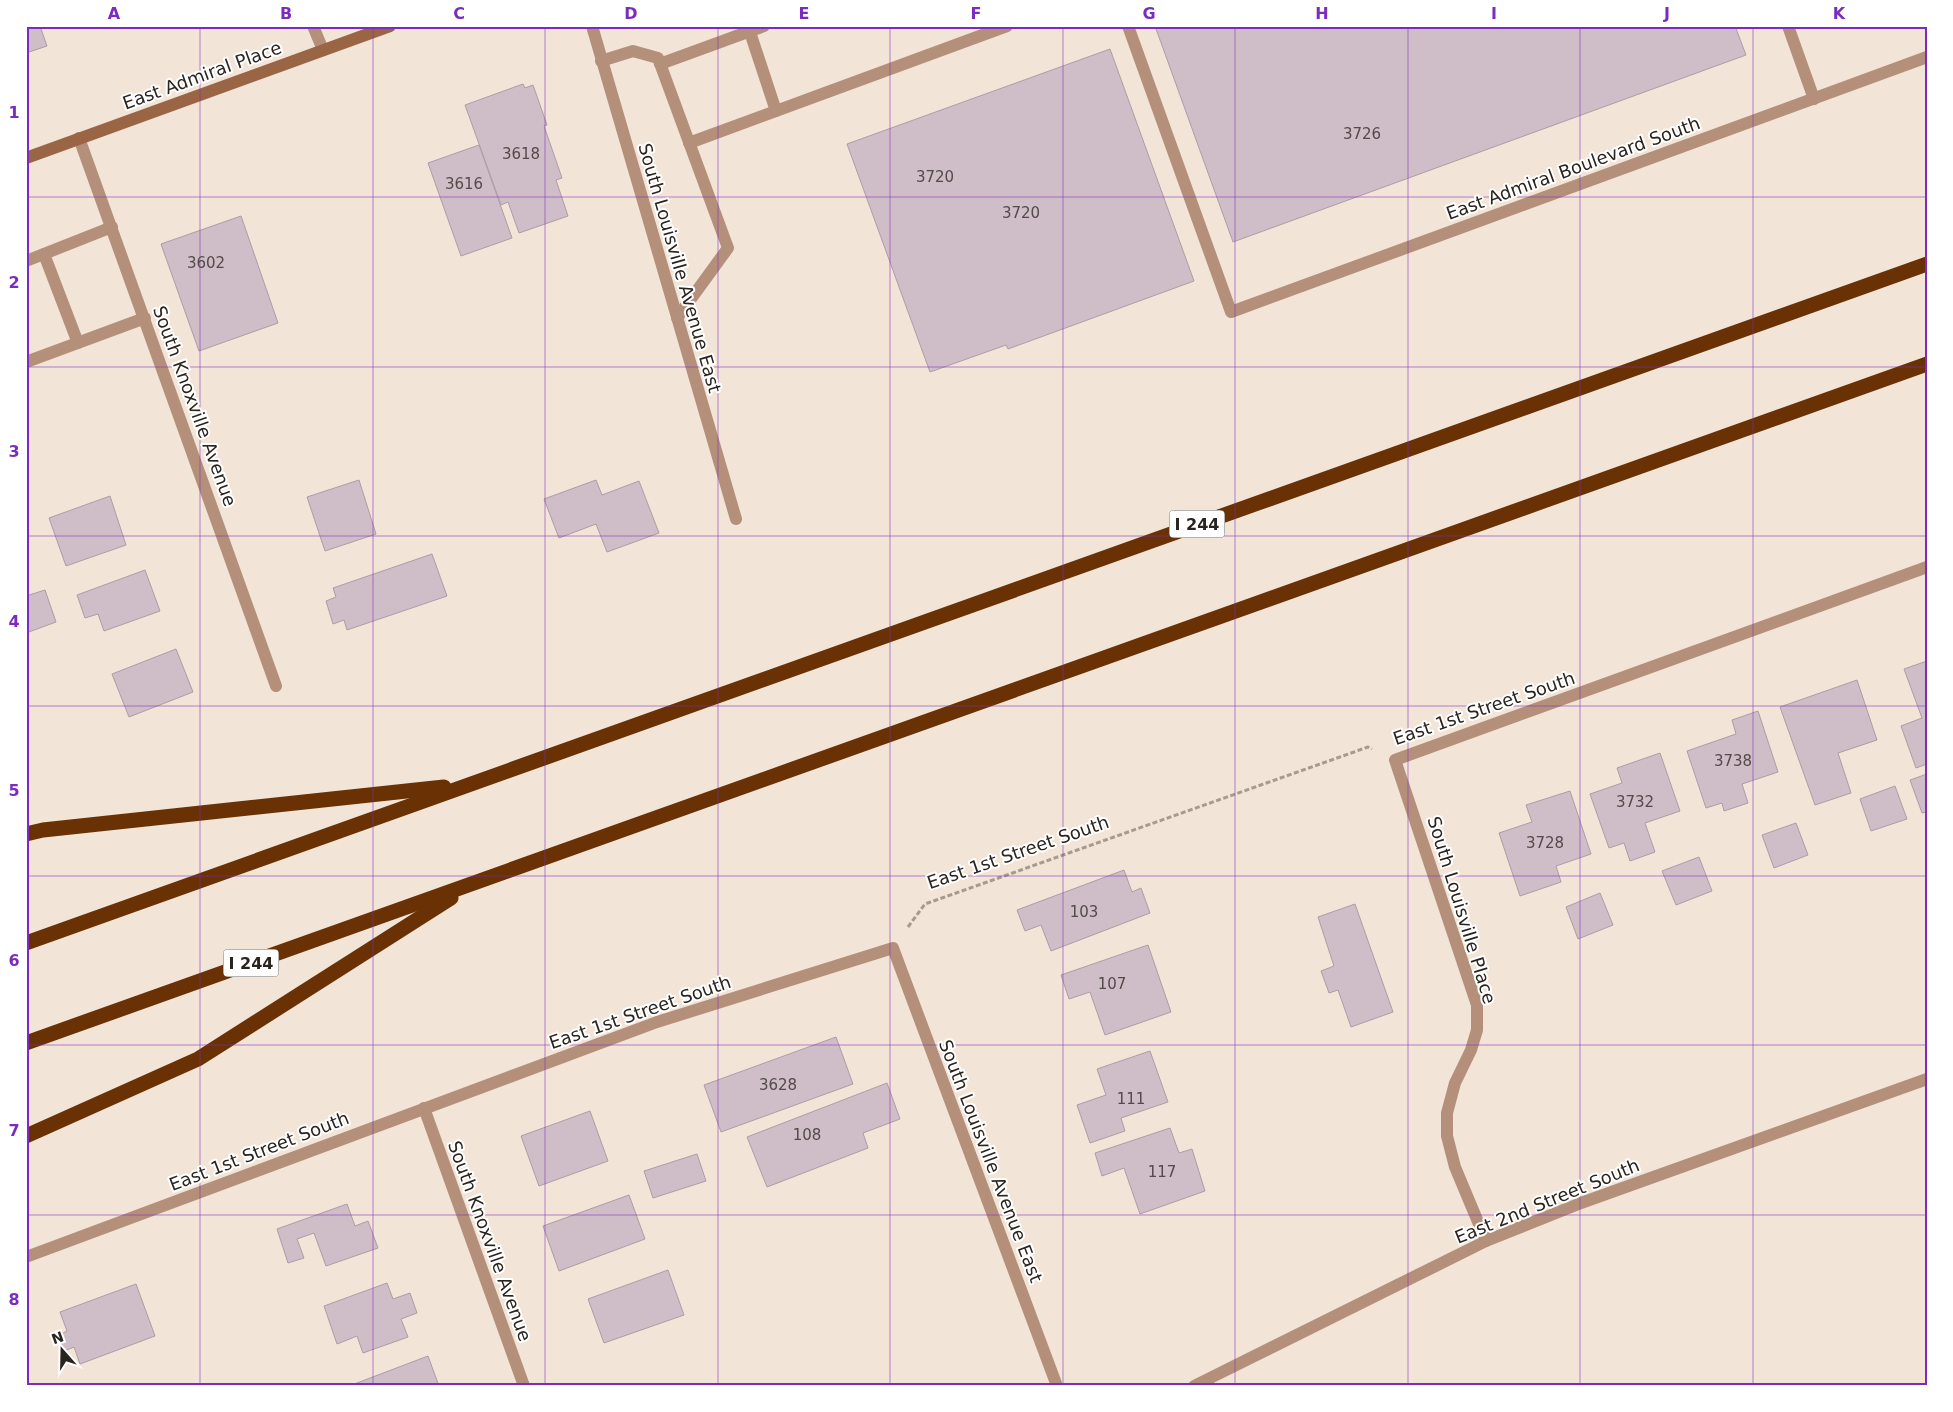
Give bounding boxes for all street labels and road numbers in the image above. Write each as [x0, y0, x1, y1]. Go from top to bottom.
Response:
street label: East Admiral Place [120, 36, 284, 114]
street label: East Admiral Boulevard South [1443, 112, 1703, 224]
street label: South Louisville Avenue East [634, 141, 726, 395]
street label: South Knoxville Avenue [149, 303, 241, 509]
road number: I 244 [1170, 510, 1224, 538]
street label: East 1st Street South [1390, 667, 1578, 749]
street label: East 1st Street South [924, 811, 1112, 893]
street label: South Louisville Place [1423, 814, 1501, 1006]
road number: I 244 [224, 950, 278, 976]
street label: East 1st Street South [546, 971, 734, 1053]
street label: South Louisville Avenue East [935, 1037, 1047, 1285]
street label: East 1st Street South [166, 1107, 352, 1195]
street label: South Knoxville Avenue [444, 1138, 536, 1344]
street label: East 2nd Street South [1452, 1154, 1642, 1248]

